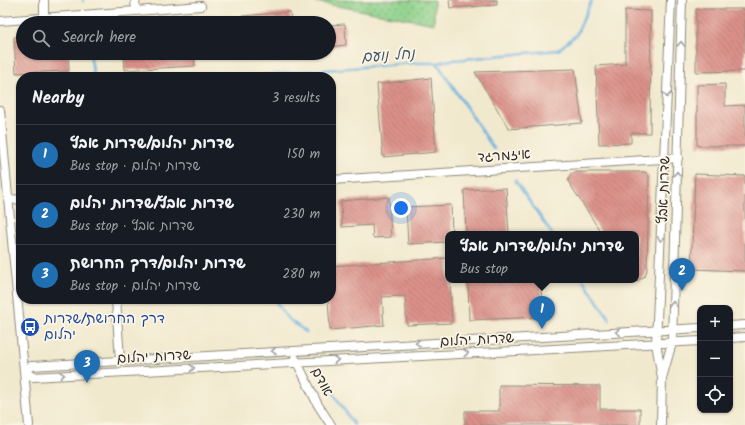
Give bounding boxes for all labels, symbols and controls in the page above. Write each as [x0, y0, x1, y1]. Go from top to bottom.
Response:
search box [16, 16, 336, 60]
text: Search here [62, 26, 136, 50]
icon: search [30, 27, 52, 49]
one-way arrow [677, 41, 685, 47]
water label: נחל נועם [361, 42, 417, 70]
text: Nearby [32, 85, 84, 112]
text: 3 results [272, 88, 320, 109]
one-way arrow [662, 92, 671, 98]
text: שדרות יהלום/שדרות אבץ [70, 132, 234, 156]
street label: איזמרגד [477, 143, 531, 169]
text: 1 [43, 144, 47, 165]
text: 150 m [287, 144, 320, 165]
street label: שדרות אבץ [652, 155, 676, 224]
text: Bus stop · שדרות יהלום [70, 156, 201, 177]
one-way arrow [673, 171, 681, 177]
text: שדרות אבץ/שדרות יהלום [70, 192, 234, 216]
your location [391, 198, 411, 218]
text: 2 [41, 204, 49, 225]
text: 230 m [283, 204, 320, 225]
text: Bus stop · שדרות אבץ [70, 216, 195, 237]
popup [445, 231, 639, 283]
text: שדרות יהלום/שדרות אבץ [460, 235, 624, 259]
one-way arrow [656, 236, 665, 242]
text: שדרות יהלום/דרך החרושת [70, 252, 246, 276]
pin: 2 [669, 258, 695, 291]
text: Bus stop [460, 259, 508, 280]
text: 3 [41, 264, 49, 285]
text: 280 m [283, 264, 320, 285]
text: Bus stop · שדרות יהלום [70, 276, 201, 297]
pin: 1 [529, 296, 555, 329]
one-way arrow [669, 301, 678, 307]
map controls [697, 305, 733, 413]
button: + [697, 305, 733, 341]
place label: דרך החרושת/שדרות יהלום [43, 308, 165, 346]
bus stop icon: דרך החרושת/שדרות יהלום [19, 316, 41, 338]
street label: שדרות יהלום [439, 327, 515, 353]
one-way arrow [615, 328, 621, 337]
one-way arrow [415, 339, 421, 348]
button: − [697, 341, 733, 377]
street label: שדרות יהלום [116, 344, 192, 370]
one-way arrow [271, 347, 277, 356]
one-way arrow [463, 349, 469, 358]
pin: 3 [74, 350, 100, 383]
one-way arrow [333, 356, 339, 364]
one-way arrow [189, 363, 195, 372]
street label: אודם [305, 363, 339, 401]
one-way arrow [59, 371, 65, 380]
button: locate [697, 377, 733, 413]

